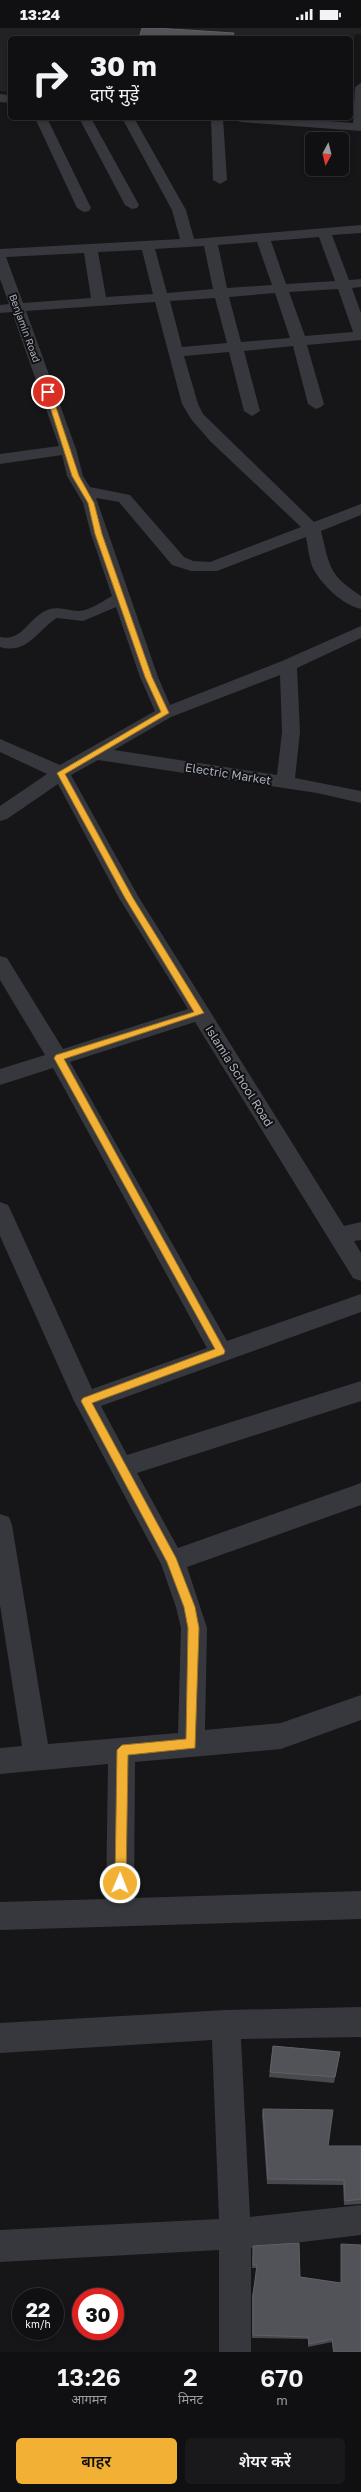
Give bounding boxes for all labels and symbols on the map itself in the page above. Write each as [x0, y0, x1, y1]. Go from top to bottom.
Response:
north arrow [305, 132, 349, 176]
street label: Benjamin Road [7, 292, 43, 364]
pin [31, 375, 65, 409]
street label: Electric Market [184, 759, 272, 788]
street label: Islamia School Road [202, 1022, 277, 1129]
position arrow [99, 1862, 141, 1904]
speed limit sign: 30 [72, 2288, 124, 2340]

